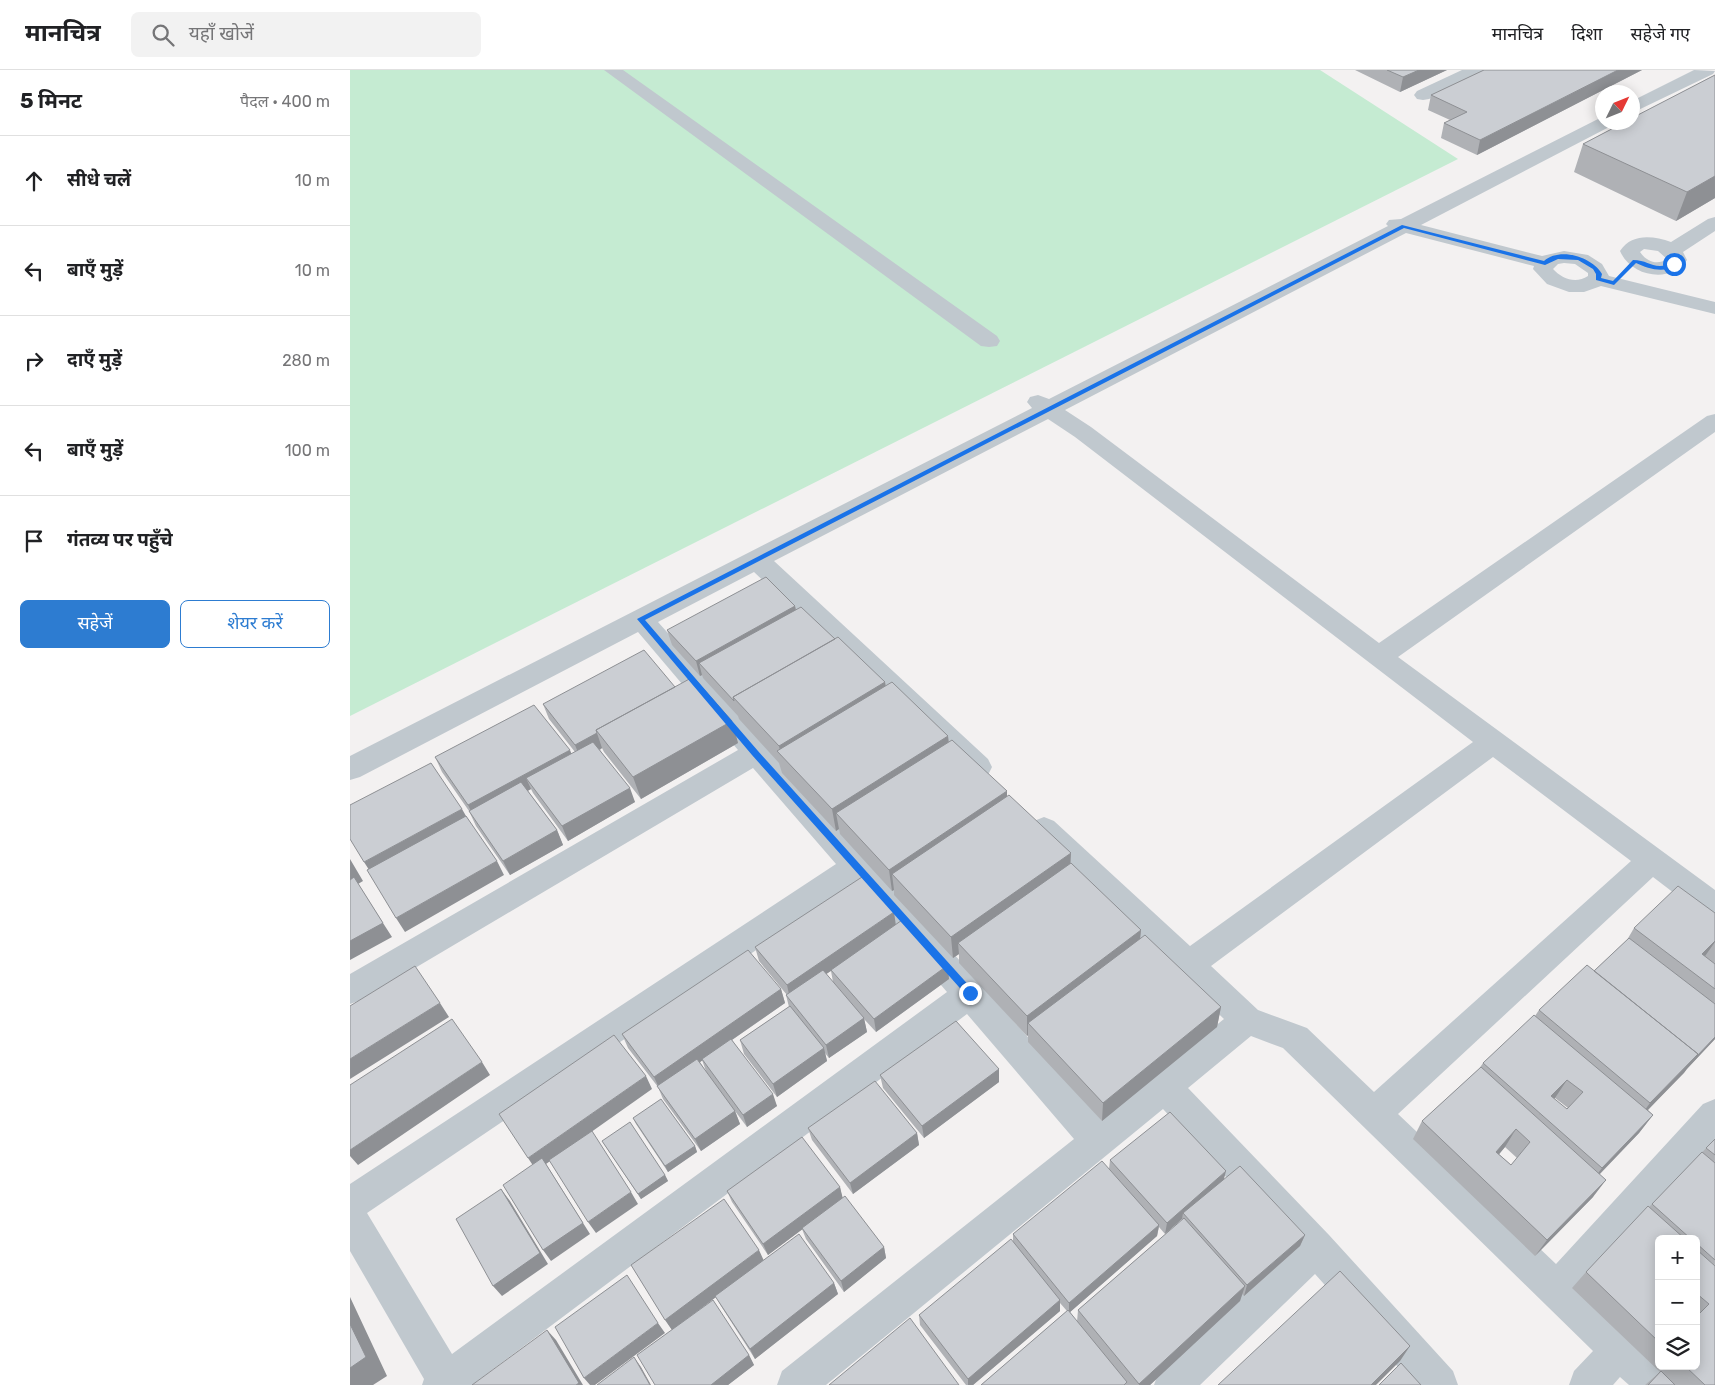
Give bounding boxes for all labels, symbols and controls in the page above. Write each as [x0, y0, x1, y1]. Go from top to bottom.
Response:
search box [131, 12, 481, 57]
text: मानचित्र [25, 19, 101, 47]
icon: search [149, 21, 177, 49]
text: यहाँ खोजें [189, 22, 254, 45]
text: मानचित्र [1492, 23, 1543, 45]
text: दिशा [1571, 23, 1602, 45]
text: सहेजे गए [1630, 23, 1690, 45]
north arrow [1595, 85, 1640, 130]
text: 5 मिनट [20, 88, 82, 113]
text: पैदल · 400 m [240, 92, 330, 111]
icon: ahead [20, 167, 48, 195]
text: सीधे चलें [67, 168, 131, 191]
text: 10 m [295, 171, 330, 190]
route start [1663, 253, 1686, 276]
icon: left [20, 257, 48, 285]
text: बाएँ मुड़ें [67, 258, 123, 281]
text: 10 m [295, 261, 330, 280]
icon: right [20, 347, 48, 375]
text: दाएँ मुड़ें [67, 348, 122, 371]
text: 280 m [282, 351, 330, 370]
icon: left [20, 437, 48, 465]
text: बाएँ मुड़ें [67, 438, 123, 461]
text: 100 m [285, 441, 330, 460]
icon: arrive [20, 527, 48, 555]
text: गंतव्य पर पहुँचे [67, 528, 173, 551]
button: सहेजें [20, 600, 170, 648]
button: शेयर करें [180, 600, 330, 648]
route end [959, 982, 982, 1005]
map controls [1655, 1235, 1700, 1370]
button: + [1655, 1235, 1700, 1280]
button: − [1655, 1280, 1700, 1325]
button: layers [1655, 1325, 1700, 1370]

